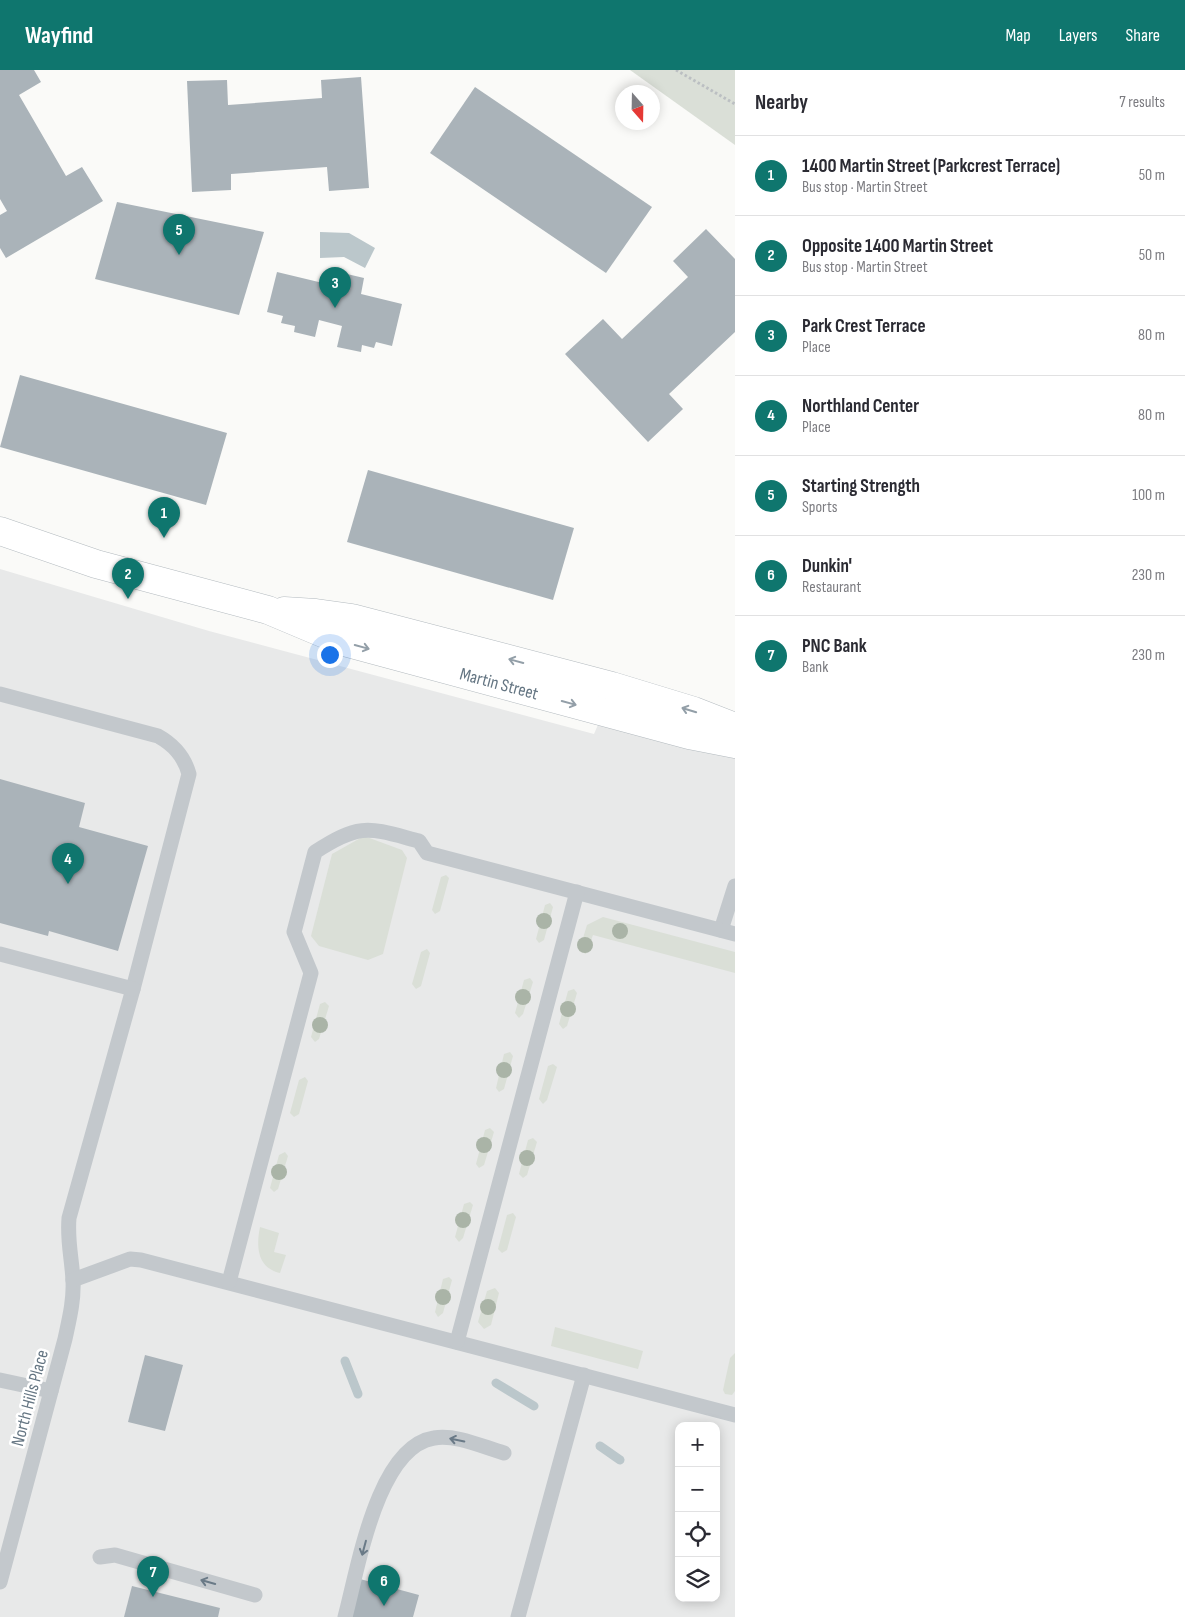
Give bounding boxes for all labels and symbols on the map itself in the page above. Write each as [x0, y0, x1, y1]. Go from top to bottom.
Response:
north arrow [615, 85, 660, 130]
pin: 5 [163, 214, 195, 255]
pin: 3 [319, 267, 351, 308]
pin: 1 [148, 497, 180, 538]
pin: 2 [112, 558, 144, 599]
your location [317, 642, 343, 668]
one-way arrow [354, 642, 370, 652]
one-way arrow [509, 655, 525, 665]
street label: Martin Street [457, 663, 541, 705]
one-way arrow [561, 699, 577, 709]
one-way arrow [682, 704, 698, 714]
pin: 4 [52, 843, 84, 884]
street label: North Hills Place [7, 1348, 53, 1448]
one-way arrow [450, 1435, 466, 1444]
one-way arrow [358, 1540, 368, 1556]
pin: 7 [137, 1556, 169, 1597]
pin: 6 [368, 1565, 400, 1606]
one-way arrow [201, 1576, 217, 1586]

